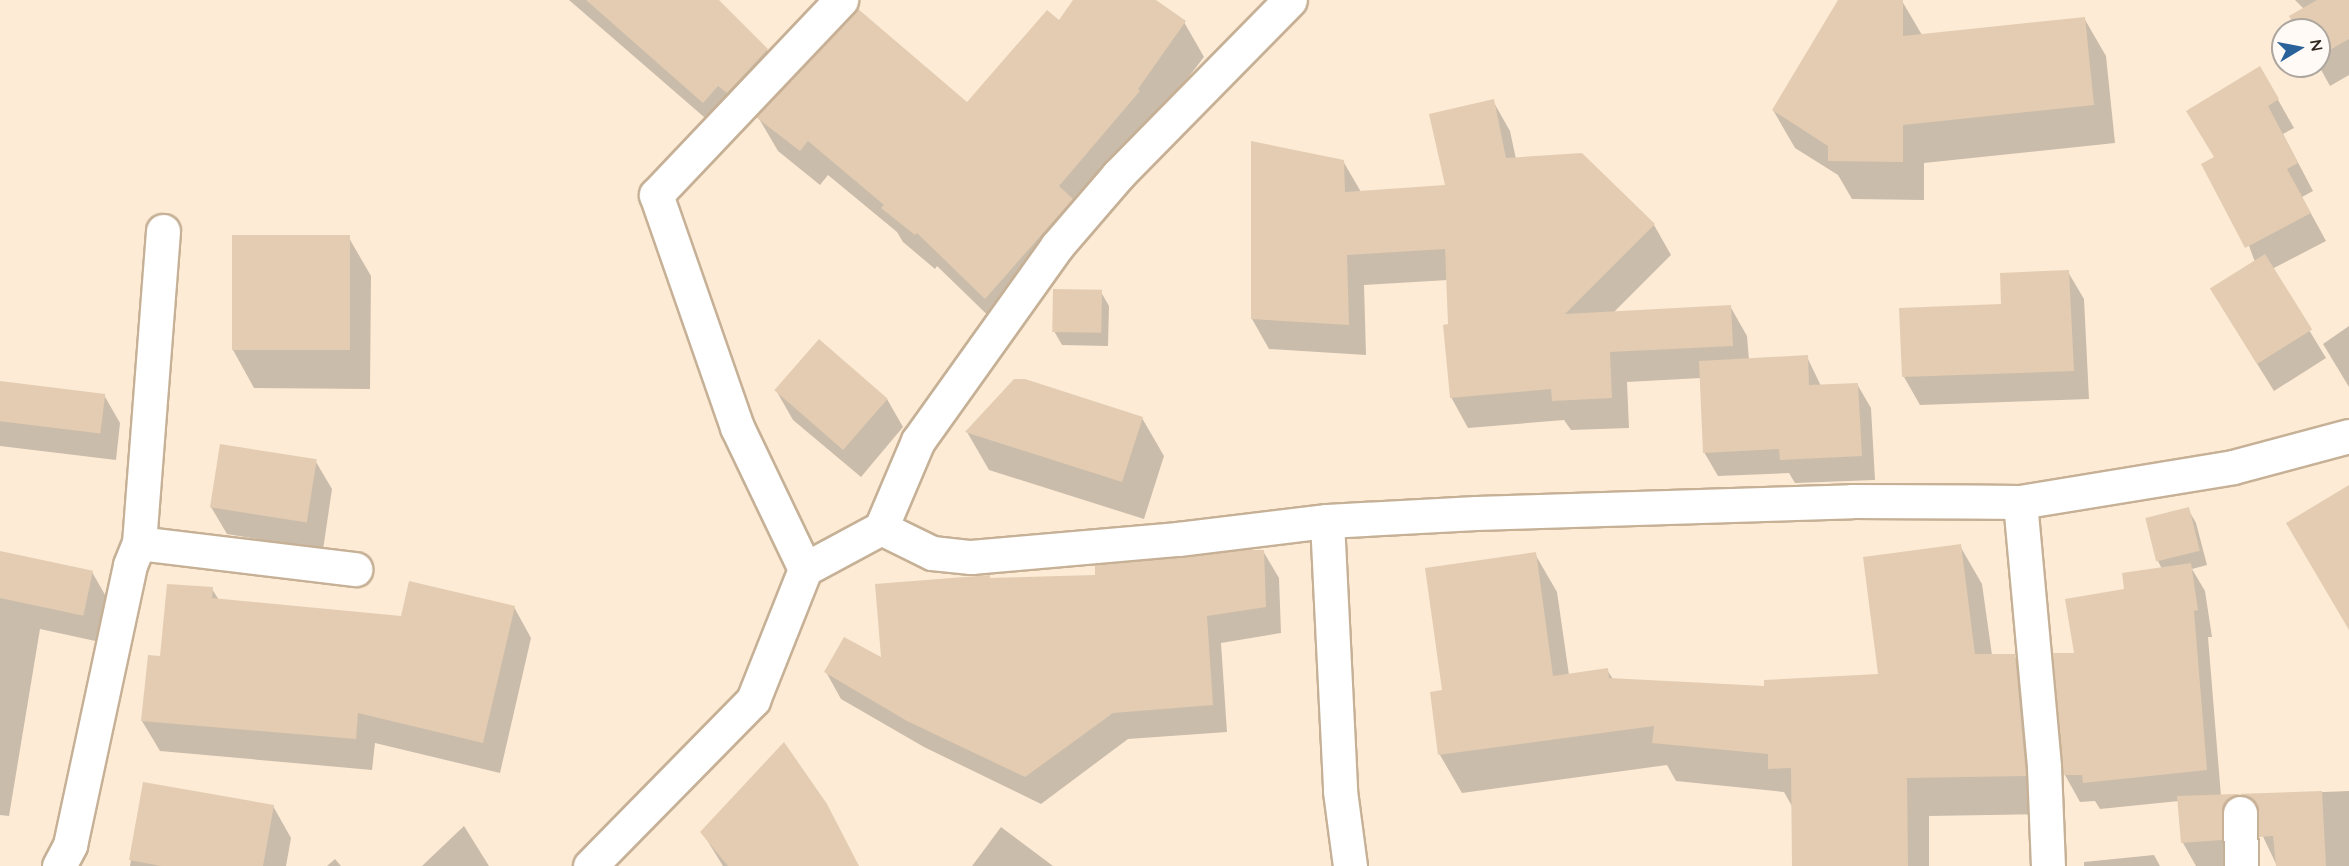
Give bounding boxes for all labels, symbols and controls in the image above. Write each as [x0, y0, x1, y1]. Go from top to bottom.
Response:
north arrow [2271, 18, 2331, 78]
text: N [2306, 38, 2328, 53]

